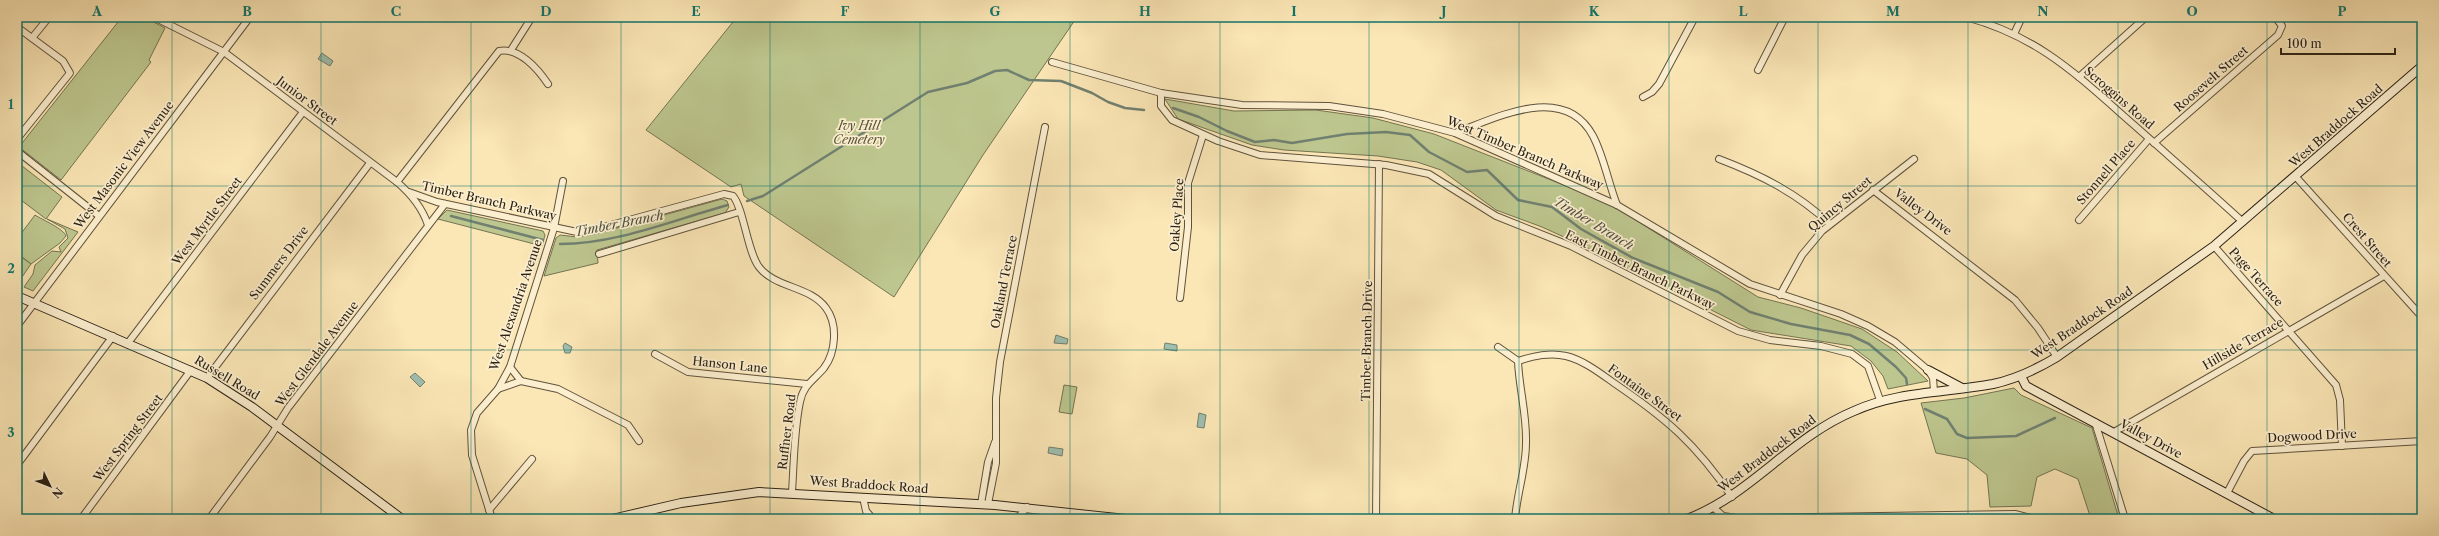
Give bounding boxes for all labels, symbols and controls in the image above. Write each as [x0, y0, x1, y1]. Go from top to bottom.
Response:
text: A [91, 3, 103, 19]
text: B [242, 3, 252, 19]
text: C [391, 3, 401, 19]
text: D [540, 3, 552, 19]
text: E [691, 3, 701, 19]
text: F [841, 3, 850, 19]
text: G [989, 3, 1001, 19]
text: H [1139, 3, 1151, 19]
text: I [1291, 3, 1297, 19]
text: J [1439, 3, 1447, 19]
text: K [1589, 3, 1600, 19]
text: L [1739, 3, 1748, 19]
text: M [1886, 3, 1900, 19]
text: N [2037, 3, 2049, 19]
text: O [2186, 3, 2198, 19]
text: P [2338, 3, 2347, 19]
scale bar [2281, 30, 2395, 56]
text: 100 m [2287, 36, 2322, 51]
street label: Roosevelt Street [2171, 42, 2251, 115]
street label: Scroggins Road [2081, 63, 2158, 132]
street label: Junior Street [272, 72, 341, 129]
street label: West Braddock Road [2285, 80, 2386, 171]
text: 1 [8, 96, 14, 112]
street label: West Masonic View Avenue [70, 98, 177, 232]
street label: West Timber Branch Parkway [1444, 112, 1606, 193]
park label: Ivy Hill Cemetery [833, 118, 885, 147]
street label: Stonnell Place [2073, 136, 2138, 207]
street label: Quincy Street [1805, 172, 1875, 234]
street label: West Myrtle Street [168, 173, 245, 269]
street label: Oakley Place [1166, 177, 1187, 252]
street label: Timber Branch Parkway [420, 178, 558, 223]
street label: Valley Drive [1891, 184, 1955, 238]
water label: Timber Branch [1551, 193, 1637, 253]
water label: Timber Branch [573, 207, 665, 239]
street label: Crest Street [2340, 209, 2396, 271]
street label: Summers Drive [246, 223, 311, 302]
street label: East Timber Branch Parkway [1563, 227, 1718, 313]
street label: Oakland Terrace [987, 234, 1020, 330]
street label: West Alexandria Avenue [486, 237, 545, 373]
street label: Page Terrace [2226, 244, 2287, 309]
text: 2 [7, 260, 15, 276]
street label: Timber Branch Drive [1358, 280, 1375, 402]
street label: West Braddock Road [2027, 283, 2136, 363]
street label: West Glendale Avenue [271, 298, 361, 410]
street label: Hillside Terrace [2200, 314, 2286, 373]
street label: Russell Road [192, 352, 263, 403]
street label: Hanson Lane [692, 353, 769, 376]
street label: Fontaine Street [1605, 361, 1686, 425]
street label: West Spring Street [89, 390, 166, 485]
street label: Ruffner Road [774, 392, 799, 471]
street label: West Braddock Road [1714, 411, 1819, 496]
street label: Valley Drive [2117, 415, 2185, 461]
text: 3 [7, 424, 15, 440]
street label: Dogwood Drive [2267, 426, 2357, 445]
north arrow [30, 466, 70, 506]
street label: West Braddock Road [808, 473, 930, 496]
text: N [49, 485, 66, 501]

